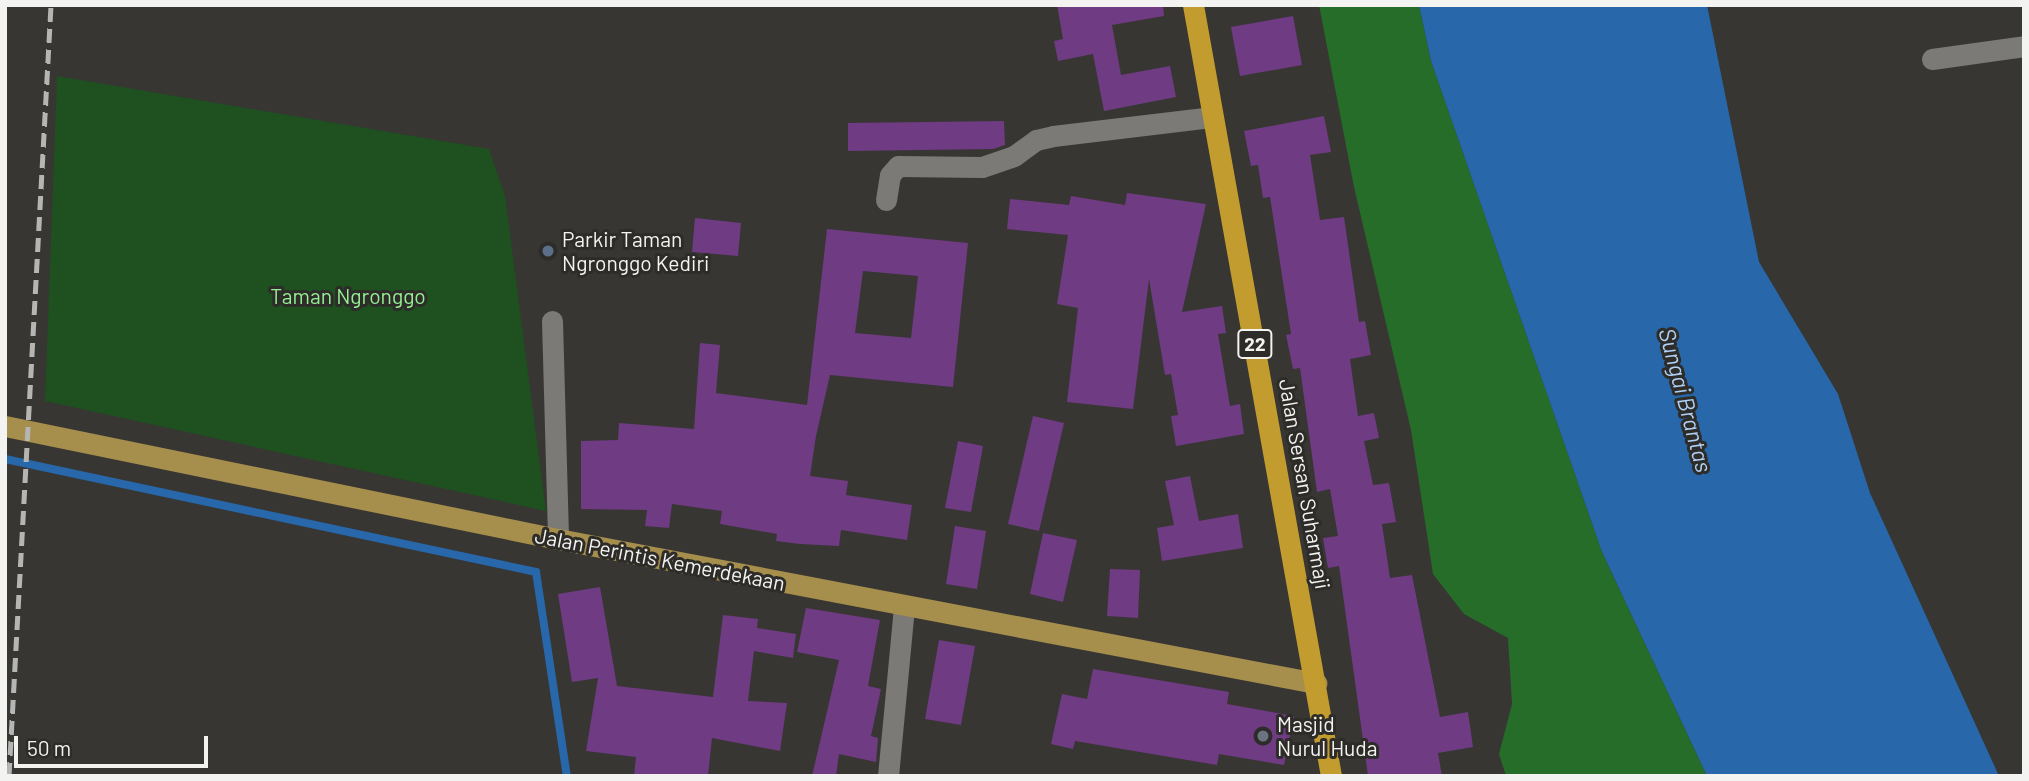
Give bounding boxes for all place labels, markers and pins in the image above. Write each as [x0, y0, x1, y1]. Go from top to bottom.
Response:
place label: Parkir Taman Ngronggo Kediri [562, 226, 709, 276]
marker: Parkir Taman Ngronggo Kediri [540, 243, 556, 259]
place label: Masjid Nurul Huda [1277, 711, 1378, 761]
marker: Masjid Nurul Huda [1255, 728, 1271, 744]

